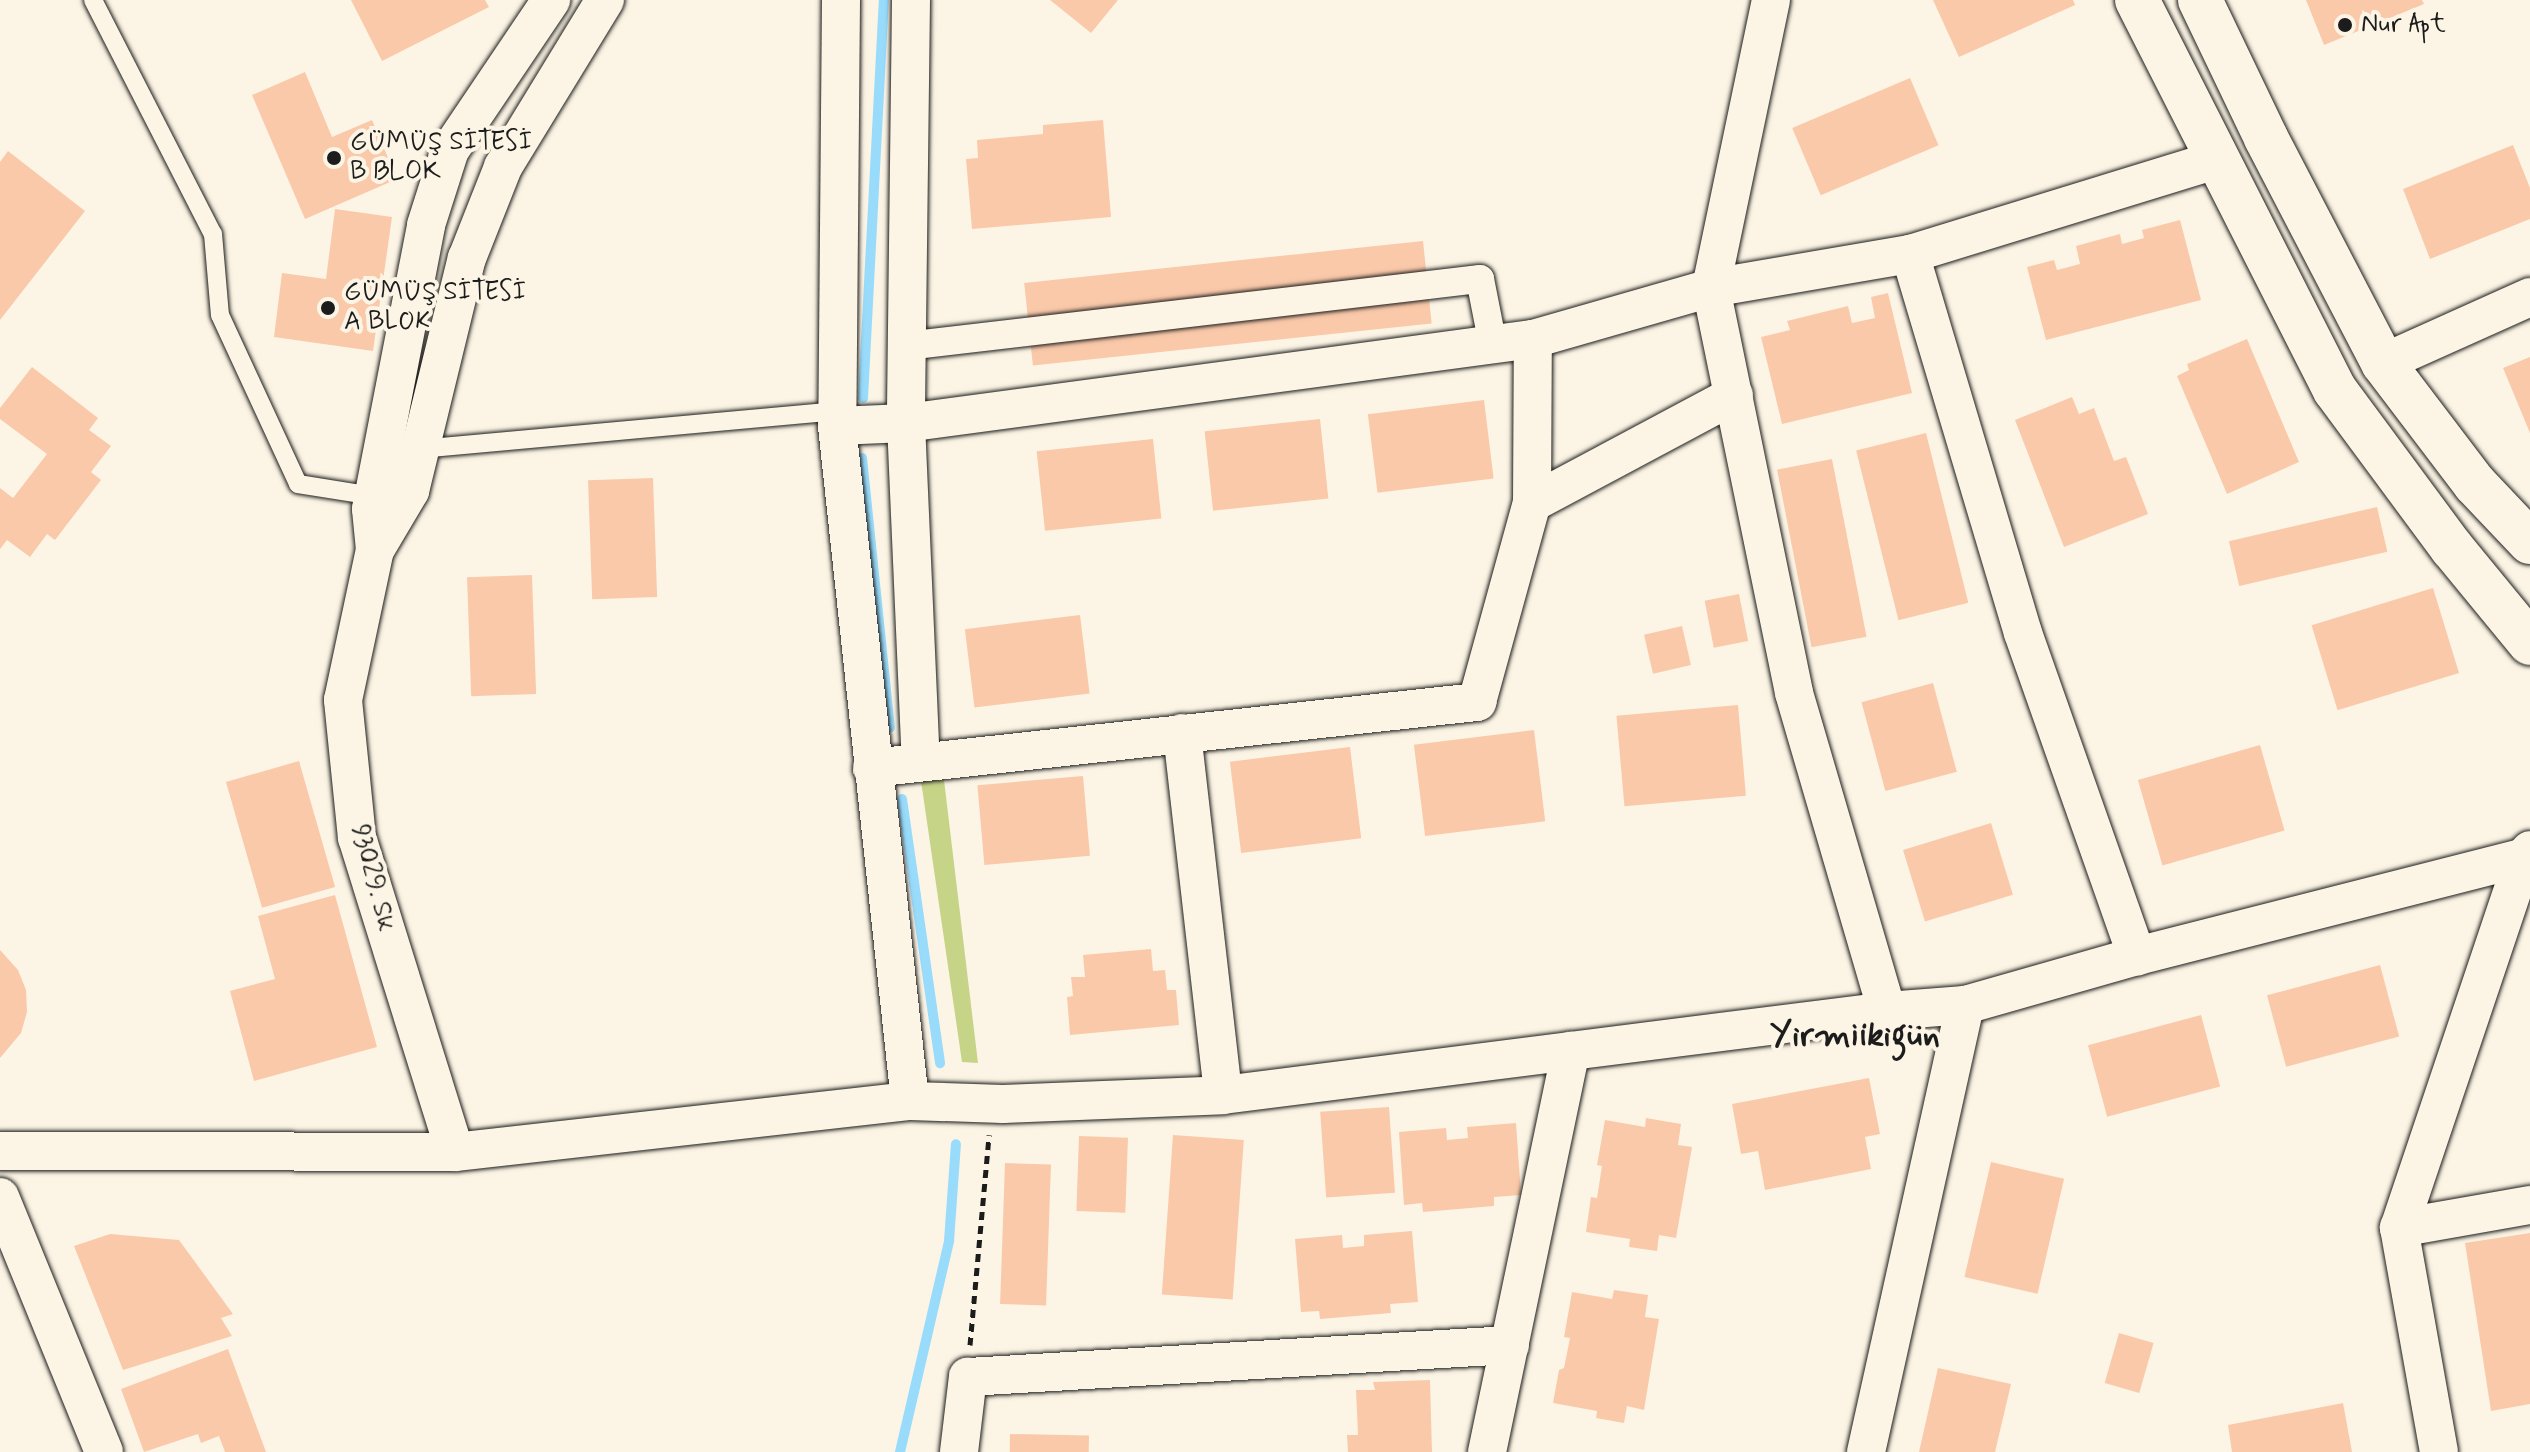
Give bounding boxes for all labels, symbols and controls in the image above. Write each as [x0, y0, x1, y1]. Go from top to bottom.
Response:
place label: Nur Apt [2361, 9, 2446, 41]
marker: Nur Apt [2336, 16, 2354, 34]
place label: GÜMÜŞ SİTESİ B BLOK [350, 127, 532, 188]
marker: GÜMÜŞ SİTESİ B BLOK [325, 149, 343, 167]
place label: GÜMÜŞ SİTESİ A BLOK [344, 277, 526, 338]
marker: GÜMÜŞ SİTESİ A BLOK [319, 299, 337, 317]
street label: 93029. Sk [343, 821, 401, 935]
district label: Yirmiikigün [1770, 1016, 1940, 1056]

